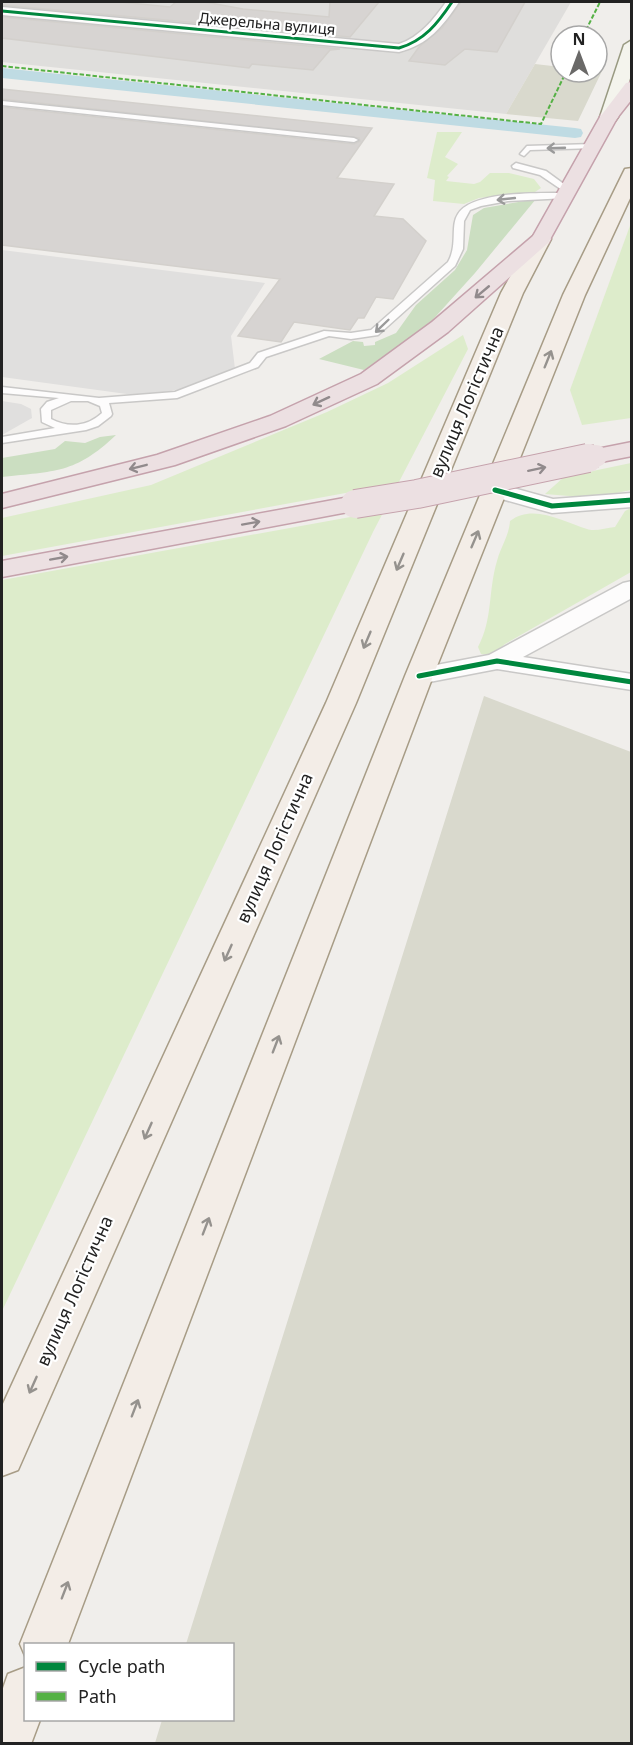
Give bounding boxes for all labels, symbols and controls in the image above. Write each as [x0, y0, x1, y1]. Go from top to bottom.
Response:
street label: Джерельна вулиця [198, 7, 336, 39]
north arrow [549, 24, 609, 84]
text: N [572, 28, 586, 50]
one-way arrow [547, 143, 567, 154]
one-way arrow [497, 194, 516, 205]
one-way arrow [475, 285, 490, 299]
one-way arrow [374, 318, 389, 333]
street label: вулиця Логістична [423, 322, 509, 481]
one-way arrow [543, 350, 554, 369]
one-way arrow [313, 395, 331, 407]
one-way arrow [129, 462, 148, 473]
one-way arrow [526, 463, 546, 474]
one-way arrow [241, 517, 260, 528]
one-way arrow [470, 531, 481, 549]
one-way arrow [49, 552, 68, 563]
one-way arrow [394, 552, 405, 570]
one-way arrow [361, 631, 372, 649]
street label: вулиця Логістична [230, 769, 318, 926]
one-way arrow [222, 943, 234, 961]
one-way arrow [271, 1036, 282, 1054]
one-way arrow [142, 1121, 153, 1139]
street label: вулиця Логістична [30, 1212, 118, 1369]
one-way arrow [201, 1217, 212, 1236]
one-way arrow [27, 1375, 38, 1393]
one-way arrow [130, 1399, 141, 1418]
one-way arrow [60, 1581, 71, 1600]
legend [24, 1643, 234, 1721]
text: Cycle path [78, 1654, 165, 1678]
text: Path [78, 1684, 117, 1708]

